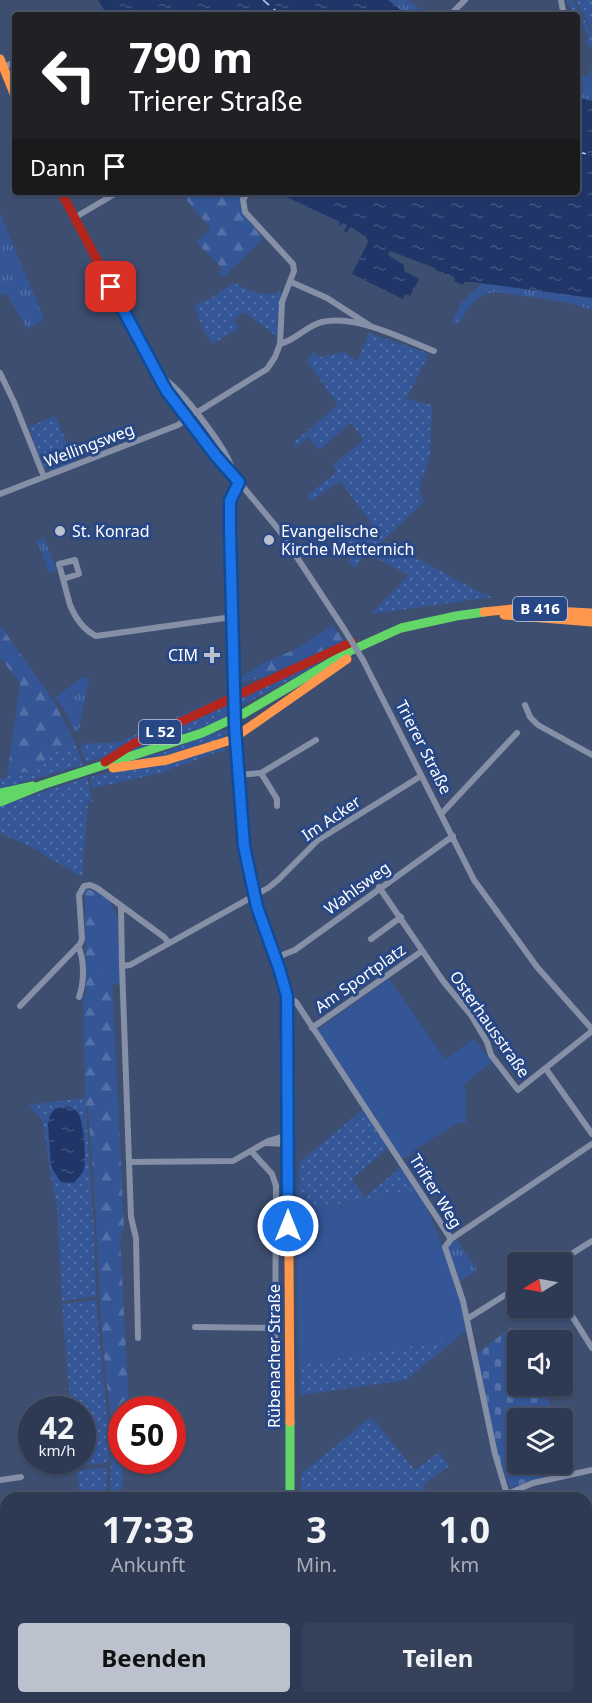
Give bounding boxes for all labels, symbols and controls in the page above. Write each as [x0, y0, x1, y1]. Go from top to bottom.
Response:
text: 790 m [129, 28, 253, 85]
icon: left [30, 36, 108, 114]
text: Trierer Straße [129, 82, 303, 119]
icon: arrive [98, 150, 131, 183]
text: Dann [30, 152, 86, 182]
pin [85, 261, 136, 312]
icon: arrive [94, 270, 127, 303]
street label: Wellingsweg [41, 418, 137, 472]
place label: St. Konrad [72, 520, 150, 542]
place label: Evangelische Kirche Metternich [281, 520, 414, 560]
marker: St. Konrad [53, 524, 67, 538]
marker: Evangelische Kirche Metternich [262, 533, 276, 547]
road number: B 416 [513, 597, 567, 621]
place label: CIM [168, 644, 198, 666]
marker: CIM [203, 646, 221, 664]
street label: Trierer Straße [391, 696, 457, 798]
road number: L 52 [139, 720, 181, 744]
street label: Im Acker [297, 790, 365, 846]
street label: Wahlsweg [320, 857, 394, 919]
street label: Am Sportplatz [310, 939, 410, 1017]
street label: Osterhausstraße [445, 966, 535, 1082]
street label: Trifter Weg [405, 1150, 467, 1232]
position arrow [256, 1194, 320, 1258]
north arrow [507, 1252, 573, 1318]
map controls [507, 1252, 573, 1474]
street label: Rübenacher Straße [263, 1284, 285, 1428]
button: sound [507, 1330, 573, 1396]
speed limit sign: 50 [108, 1396, 186, 1474]
text: 42 [40, 1407, 74, 1448]
button: layers [507, 1408, 573, 1474]
text: km/h [39, 1440, 75, 1460]
text: 17:33 [102, 1505, 194, 1554]
text: 3 [306, 1505, 327, 1554]
text: 1.0 [439, 1505, 490, 1554]
text: Ankunft [111, 1551, 185, 1578]
text: Min. [296, 1551, 337, 1578]
text: km [450, 1551, 479, 1578]
button: Beenden [18, 1623, 290, 1692]
button: Teilen [302, 1623, 574, 1692]

